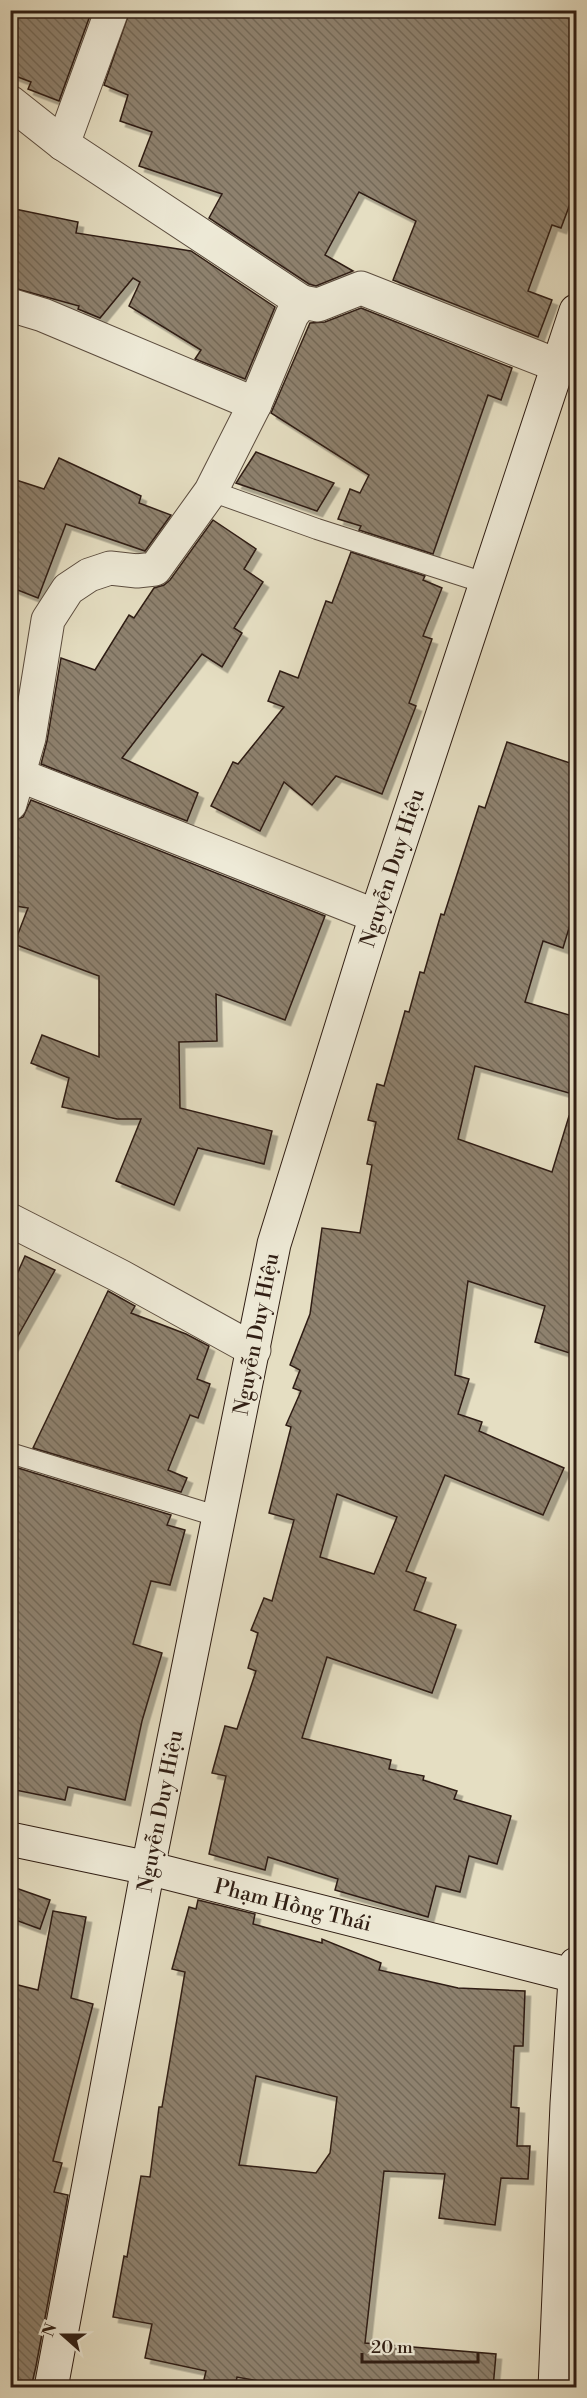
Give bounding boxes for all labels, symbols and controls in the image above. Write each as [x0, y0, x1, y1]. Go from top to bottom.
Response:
street label: Nguyễn Duy Hiệu [355, 786, 431, 951]
street label: Nguyễn Duy Hiệu [228, 1251, 285, 1418]
street label: Nguyễn Duy Hiệu [132, 1728, 189, 1895]
street label: Phạm Hồng Thái [211, 1874, 374, 1938]
north arrow [33, 2305, 93, 2365]
text: N [38, 2320, 62, 2339]
scale bar [362, 2326, 478, 2364]
text: 20 m [371, 2336, 413, 2359]

